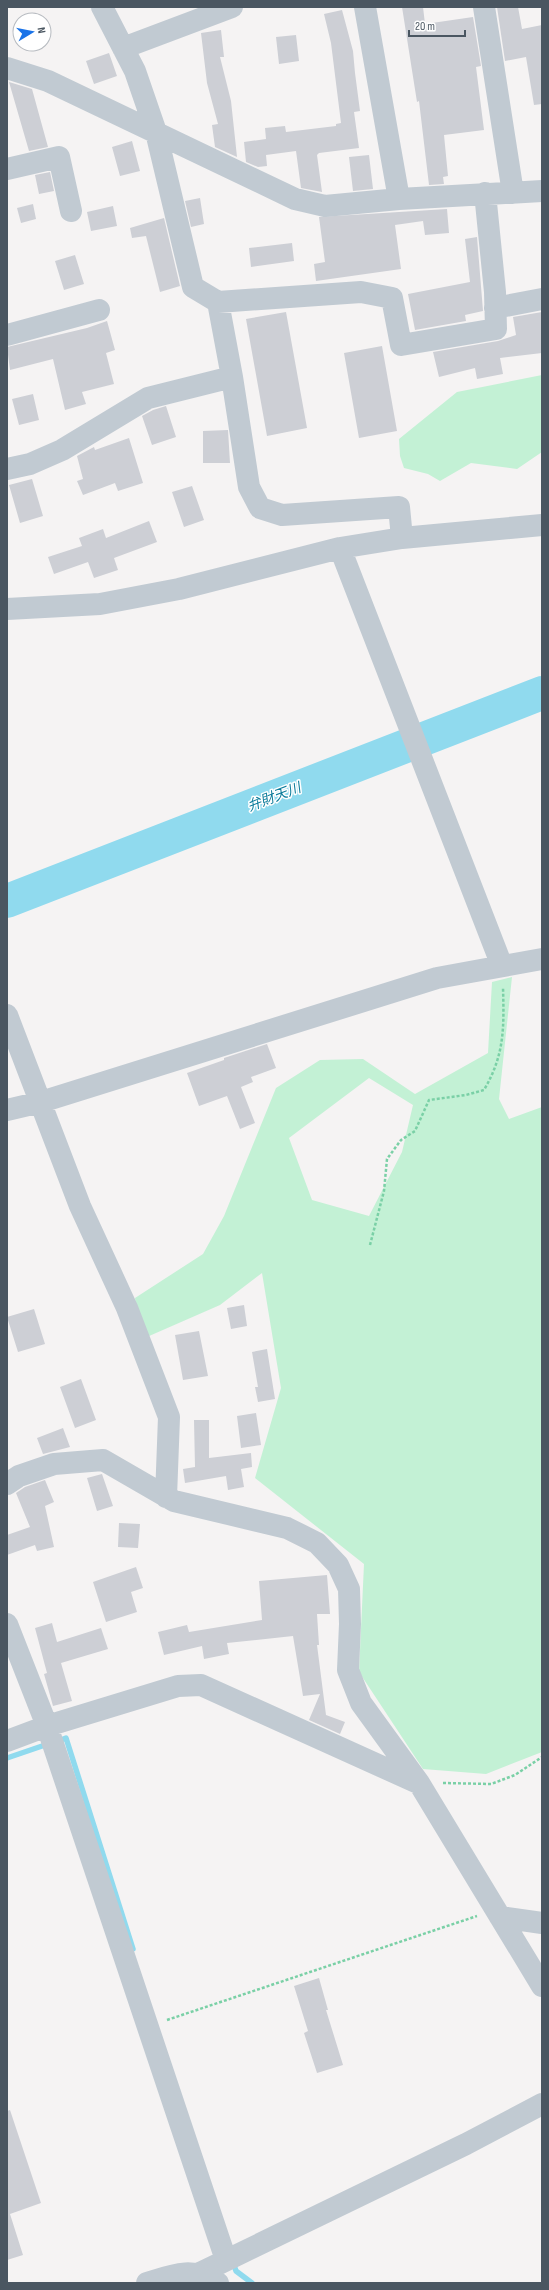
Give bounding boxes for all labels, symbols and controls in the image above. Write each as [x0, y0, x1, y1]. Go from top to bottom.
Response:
north arrow [12, 12, 52, 52]
scale bar [409, 12, 465, 38]
text: 20 m [415, 19, 435, 34]
text: N [34, 26, 48, 34]
water label: 弁財天川 [245, 778, 305, 815]

